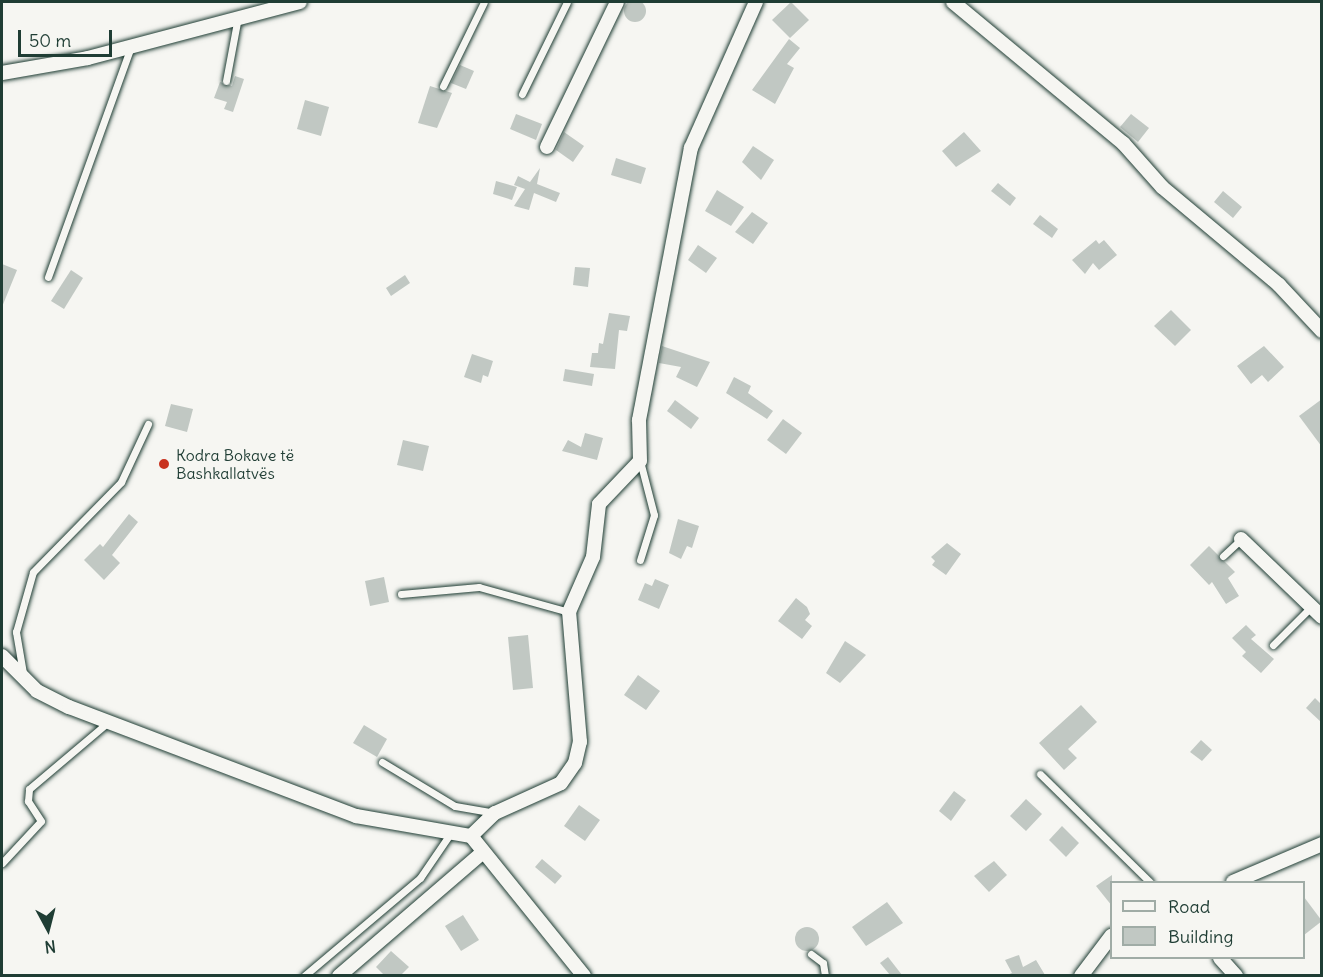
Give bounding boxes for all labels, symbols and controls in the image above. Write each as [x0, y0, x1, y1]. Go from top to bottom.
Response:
scale bar [21, 18, 116, 56]
text: 50 m [29, 29, 71, 52]
place label: Kodra Bokave të Bashkallatvës [176, 445, 294, 483]
marker: Kodra Bokave të Bashkallatvës [157, 457, 171, 471]
legend [1110, 881, 1305, 959]
text: Road [1168, 895, 1210, 918]
north arrow [18, 899, 78, 959]
text: Building [1168, 925, 1233, 948]
text: N [43, 936, 57, 957]

